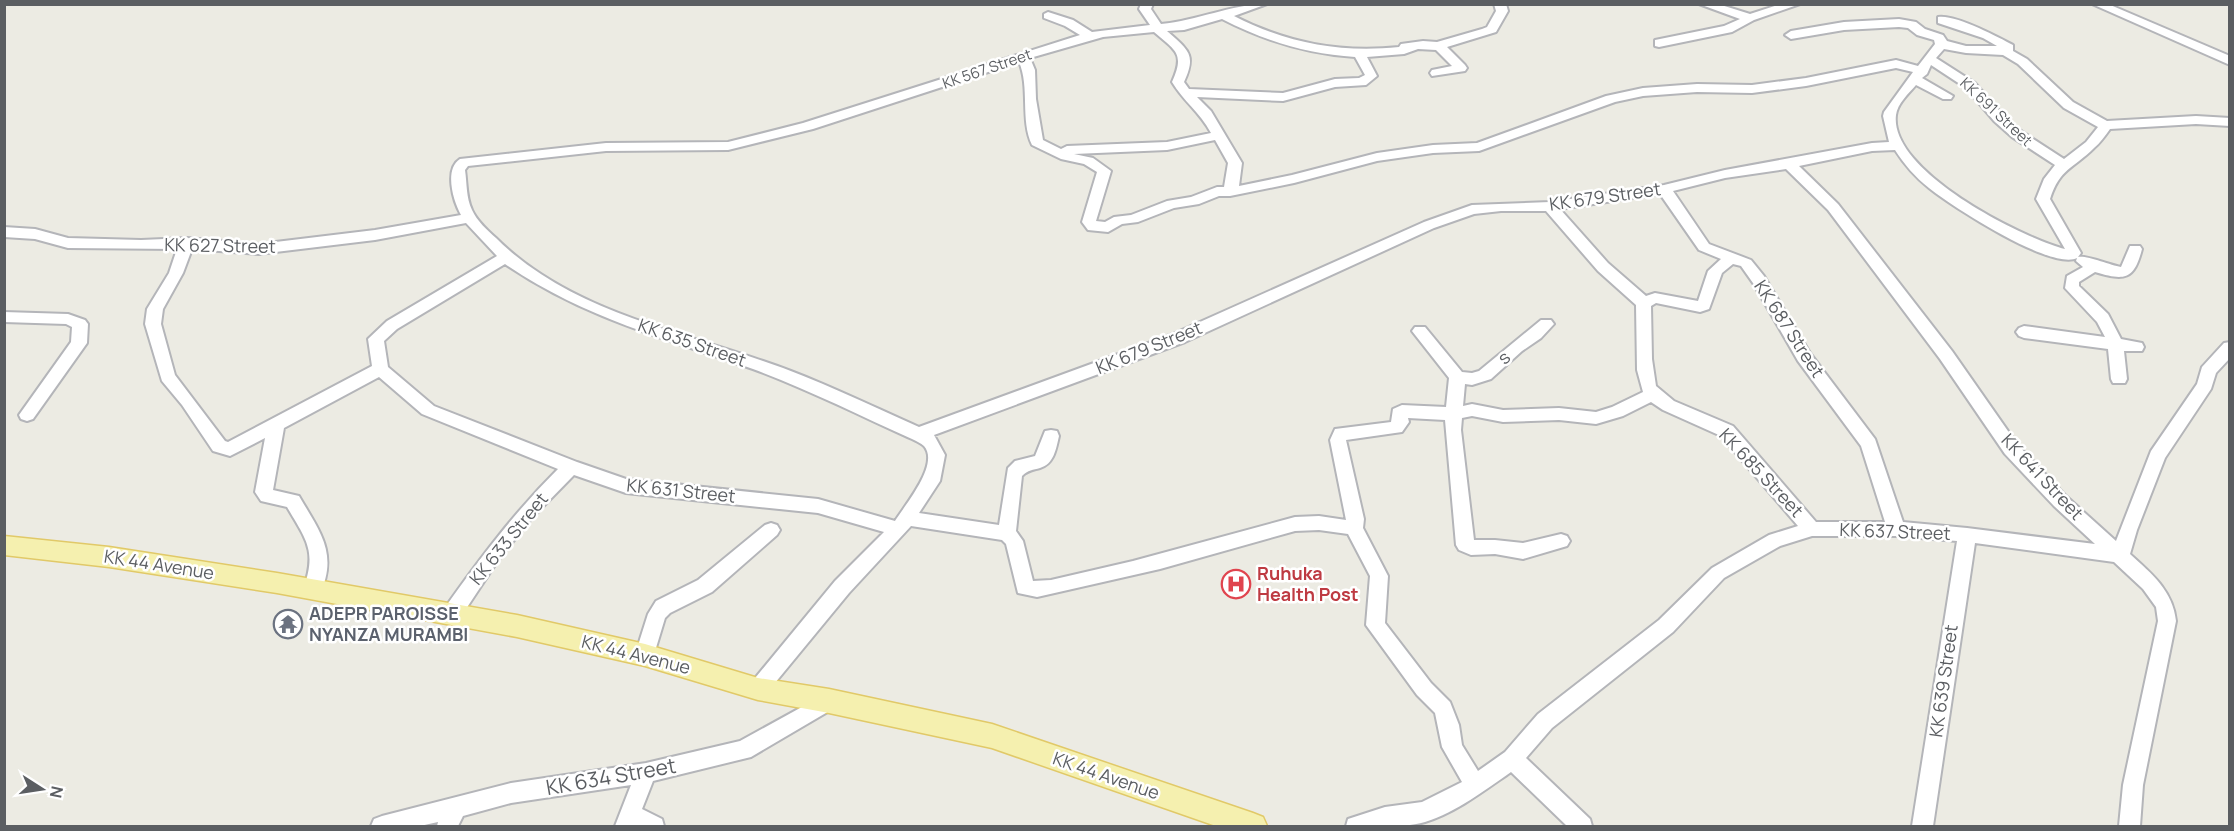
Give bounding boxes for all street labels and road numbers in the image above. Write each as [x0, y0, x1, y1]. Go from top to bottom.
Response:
street label: KK 567 Street [939, 43, 1034, 94]
street label: KK 691 Street [1956, 73, 2037, 151]
street label: KK 679 Street [1548, 176, 1662, 216]
street label: KK 627 Street [164, 232, 276, 258]
street label: KK 687 Street [1749, 275, 1830, 382]
street label: KK 635 Street [635, 312, 749, 372]
street label: KK 679 Street [1092, 315, 1205, 379]
street label: s [1492, 345, 1515, 369]
street label: KK 685 Street [1714, 423, 1809, 522]
street label: KK 641 Street [1996, 428, 2089, 525]
street label: KK 631 Street [626, 472, 737, 508]
street label: KK 633 Street [464, 487, 553, 590]
street label: KK 637 Street [1839, 517, 1951, 545]
street label: KK 44 Avenue [102, 543, 216, 585]
street label: KK 639 Street [1923, 623, 1963, 739]
street label: KK 44 Avenue [579, 629, 693, 679]
street label: KK 44 Avenue [1050, 746, 1163, 805]
street label: KK 634 Street [544, 751, 678, 801]

